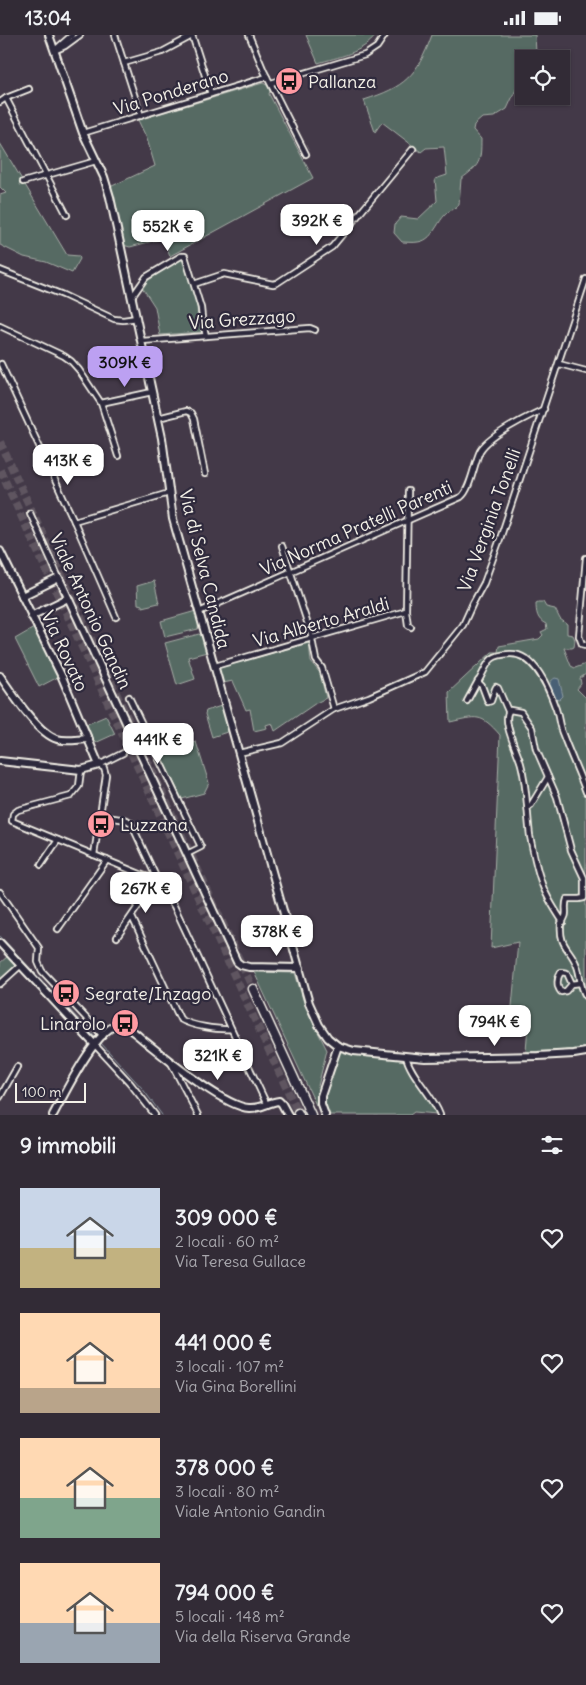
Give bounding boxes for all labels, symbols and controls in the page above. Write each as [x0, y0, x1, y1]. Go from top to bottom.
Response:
text: 13:04 [25, 6, 71, 30]
map controls [515, 50, 570, 105]
button: locate [515, 50, 570, 105]
street label: Via Ponderano [111, 64, 231, 120]
bus stop icon: Pallanza [274, 66, 304, 96]
place label: Pallanza [308, 70, 376, 93]
pin: 392K € [276, 203, 358, 246]
pin: 552K € [127, 209, 209, 252]
text: 392K € [291, 210, 343, 230]
text: 552K € [142, 216, 194, 236]
street label: Via Grezzago [188, 304, 296, 334]
pin: 309K € [84, 345, 166, 388]
text: 309K € [99, 352, 151, 372]
pin: 413K € [27, 443, 109, 486]
street label: Via Verginia Tonelli [452, 445, 526, 595]
text: 413K € [44, 450, 92, 470]
street label: Via Norma Pratelli Parenti [256, 475, 456, 581]
street label: Via di Selva Candida [174, 487, 236, 651]
street label: Viale Antonio Gandin [45, 529, 137, 693]
street label: Via Alberto Araldi [250, 592, 392, 652]
street label: Via Rovato [36, 607, 94, 695]
pin: 441K € [117, 723, 199, 765]
text: 441K € [134, 729, 182, 749]
bus stop icon: Luzzana [86, 809, 116, 839]
place label: Luzzana [120, 813, 188, 836]
pin: 267K € [105, 871, 187, 914]
text: 267K € [121, 878, 171, 898]
pin: 378K € [236, 915, 318, 957]
text: 378K € [252, 921, 302, 941]
bus stop icon: Segrate/Inzago [51, 978, 81, 1008]
place label: Segrate/Inzago [85, 982, 211, 1005]
pin: 794K € [454, 1005, 536, 1047]
bus stop icon: Linarolo [110, 1008, 140, 1038]
text: 794K € [470, 1011, 520, 1031]
place label: Linarolo [40, 1012, 106, 1035]
pin: 321K € [177, 1039, 259, 1081]
text: 321K € [194, 1045, 242, 1065]
scale bar [15, 1080, 86, 1103]
text: 100 m [22, 1083, 62, 1101]
icon: filters [538, 1131, 566, 1159]
text: 9 immobili [20, 1132, 116, 1159]
text: 309 000 € [175, 1204, 278, 1231]
icon: home [60, 1208, 120, 1268]
icon: heart [538, 1224, 566, 1252]
text: 2 locali · 60 m² [175, 1231, 279, 1251]
text: Via Teresa Gullace [175, 1251, 306, 1271]
text: 441 000 € [175, 1329, 272, 1356]
icon: home [60, 1333, 120, 1393]
icon: heart [538, 1349, 566, 1377]
text: 3 locali · 107 m² [175, 1356, 284, 1376]
text: Via Gina Borellini [175, 1376, 297, 1396]
text: 378 000 € [175, 1454, 274, 1481]
icon: home [60, 1458, 120, 1518]
icon: heart [538, 1474, 566, 1502]
text: 3 locali · 80 m² [175, 1481, 280, 1501]
text: Viale Antonio Gandin [175, 1501, 325, 1521]
text: 794 000 € [175, 1579, 274, 1606]
icon: home [60, 1583, 120, 1643]
icon: heart [538, 1599, 566, 1627]
text: 5 locali · 148 m² [175, 1606, 285, 1626]
text: Via della Riserva Grande [175, 1626, 351, 1646]

